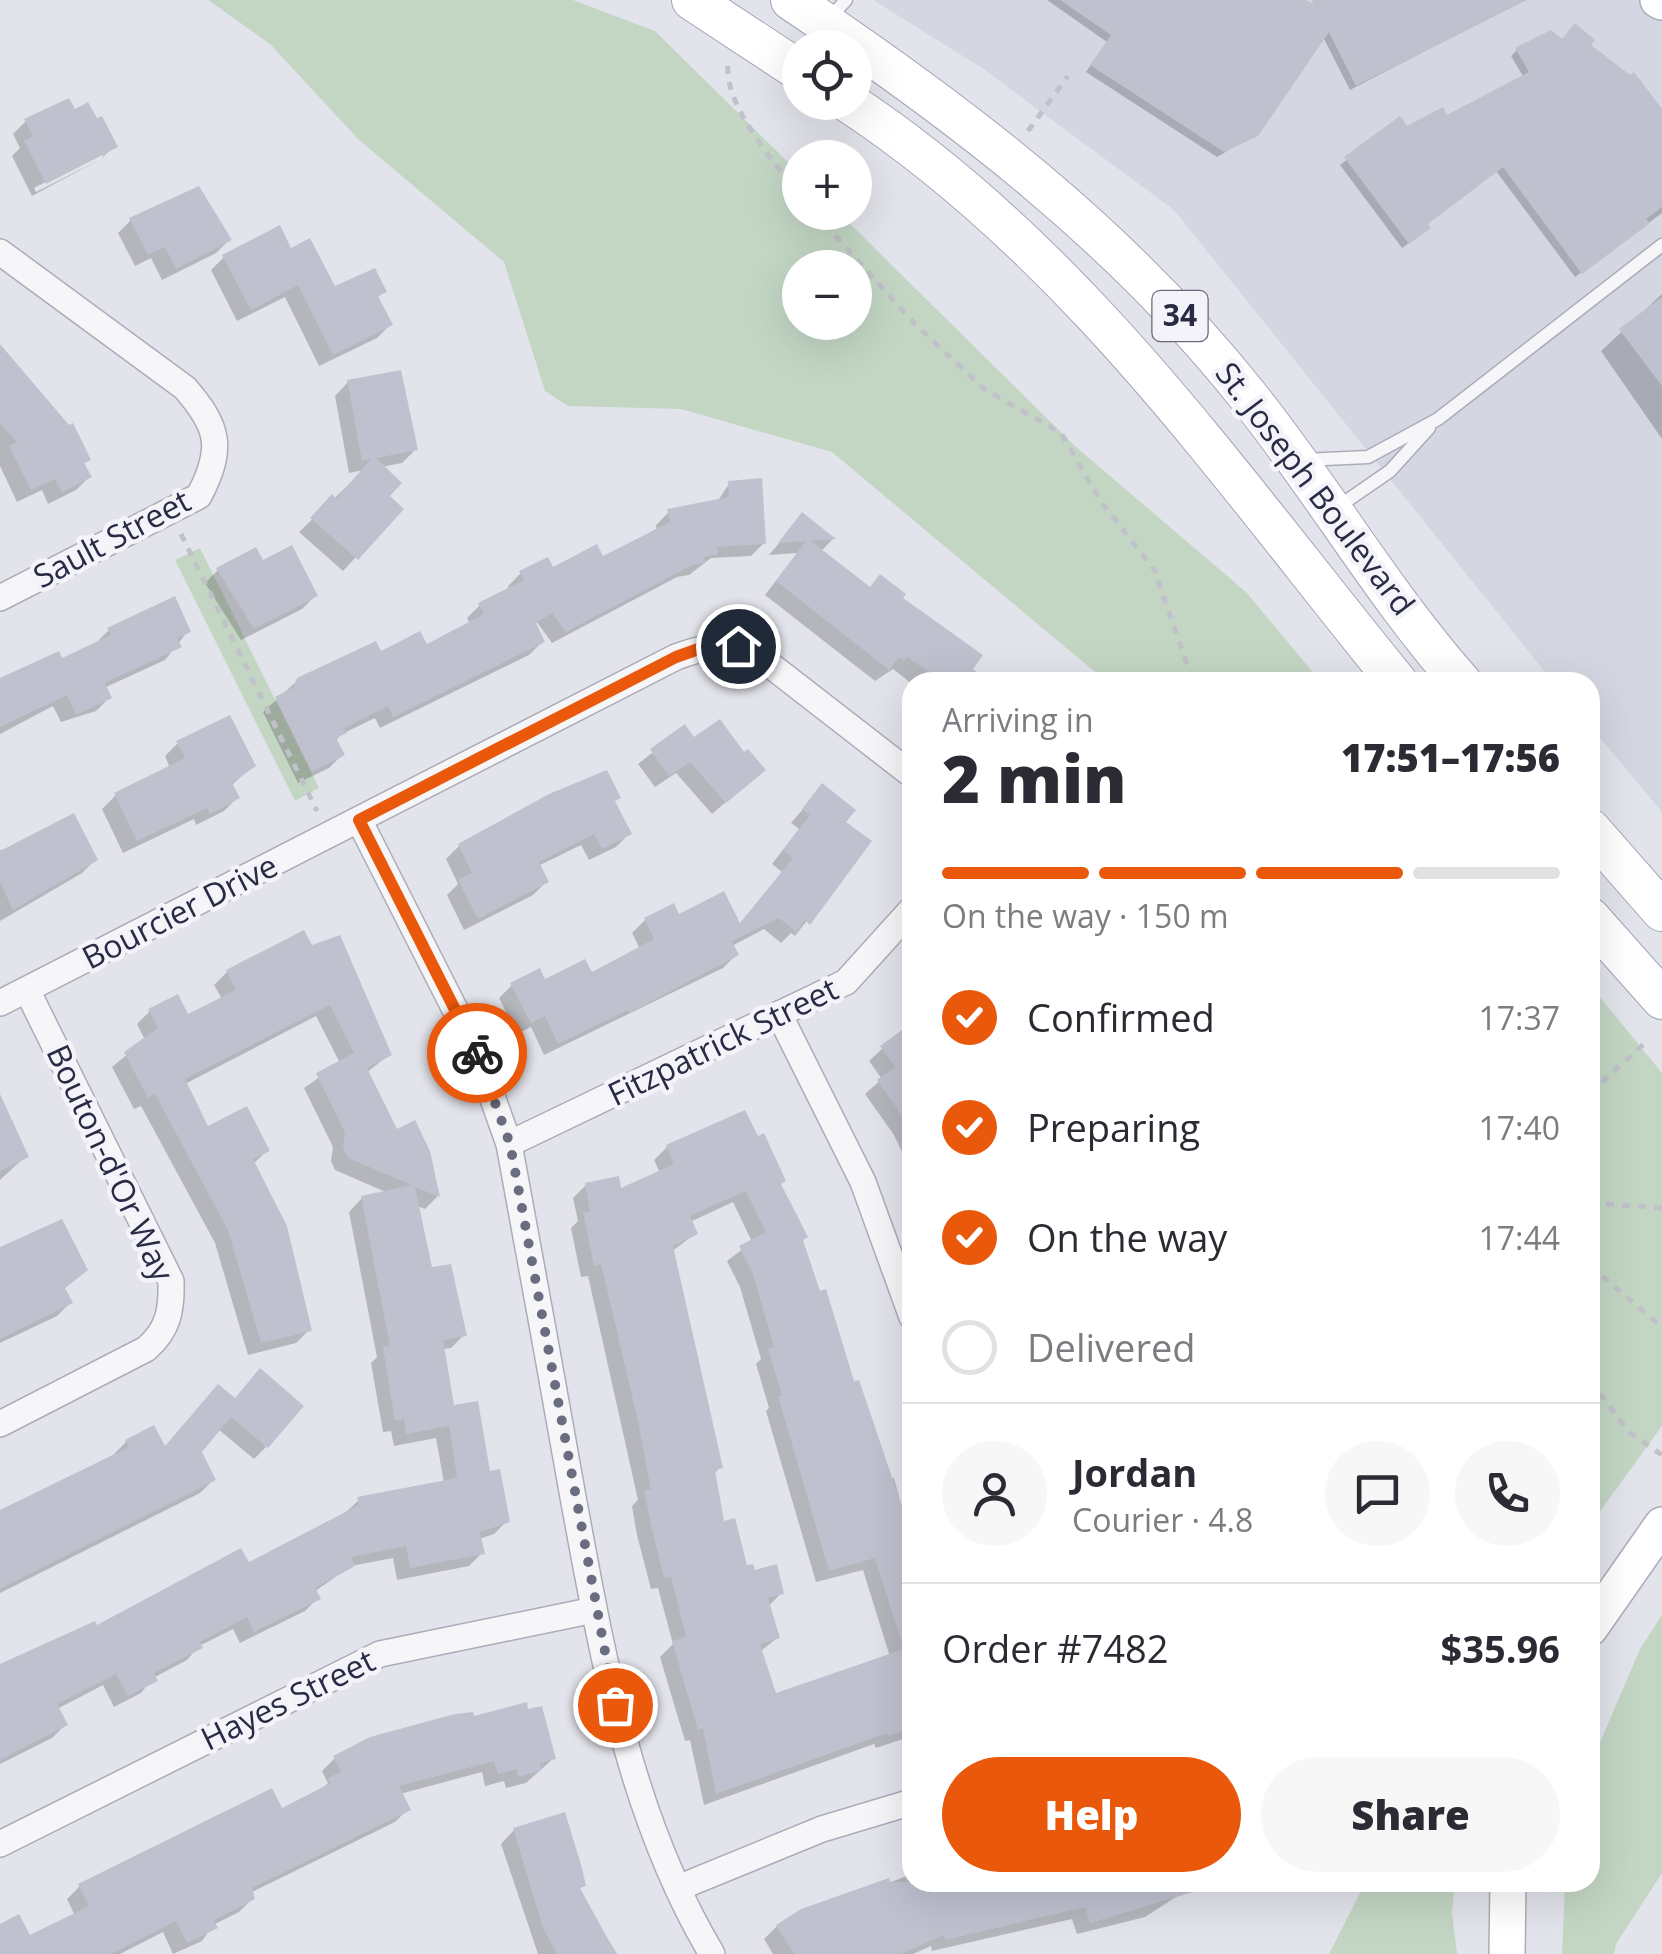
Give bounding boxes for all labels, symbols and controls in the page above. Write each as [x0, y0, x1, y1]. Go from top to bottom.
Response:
map controls [782, 30, 872, 340]
button: locate [782, 30, 872, 120]
button: + [782, 140, 872, 230]
button: − [782, 250, 872, 340]
road number: 34 [1152, 291, 1208, 341]
street label: St. Joseph Boulevard [1207, 353, 1426, 623]
street label: Sault Street [25, 478, 197, 597]
pin [696, 604, 781, 689]
icon: home [711, 619, 766, 674]
text: Arriving in [942, 698, 1094, 741]
text: 17:51–17:56 [1341, 731, 1560, 783]
text: 2 min [942, 734, 1127, 822]
street label: Bourcier Drive [74, 843, 284, 978]
text: On the way · 150 m [942, 894, 1229, 937]
street label: Fitzpatrick Street [600, 966, 844, 1115]
icon: check [942, 990, 997, 1045]
text: Confirmed [1027, 991, 1215, 1043]
text: 17:37 [1478, 996, 1560, 1039]
courier [427, 1003, 527, 1103]
icon: bike [450, 1026, 505, 1081]
street label: Bouton-d'Or Way [38, 1037, 185, 1289]
icon: check [942, 1100, 997, 1155]
text: Preparing [1027, 1101, 1200, 1153]
text: 17:40 [1478, 1106, 1560, 1149]
icon: check [942, 1210, 997, 1265]
text: On the way [1027, 1211, 1227, 1263]
text: 17:44 [1478, 1216, 1560, 1259]
text: Delivered [1027, 1321, 1196, 1373]
button: person [942, 1441, 1047, 1546]
button: chat [1325, 1441, 1430, 1546]
button: phone [1455, 1441, 1560, 1546]
text: Jordan [1072, 1446, 1197, 1498]
text: Courier · 4.8 [1072, 1498, 1253, 1541]
text: Order #7482 [942, 1622, 1169, 1674]
text: $35.96 [1441, 1622, 1560, 1674]
street label: Hayes Street [193, 1638, 381, 1759]
pin [573, 1663, 658, 1748]
icon: bag [588, 1678, 643, 1733]
button: Help [942, 1757, 1241, 1872]
button: Share [1261, 1757, 1560, 1872]

